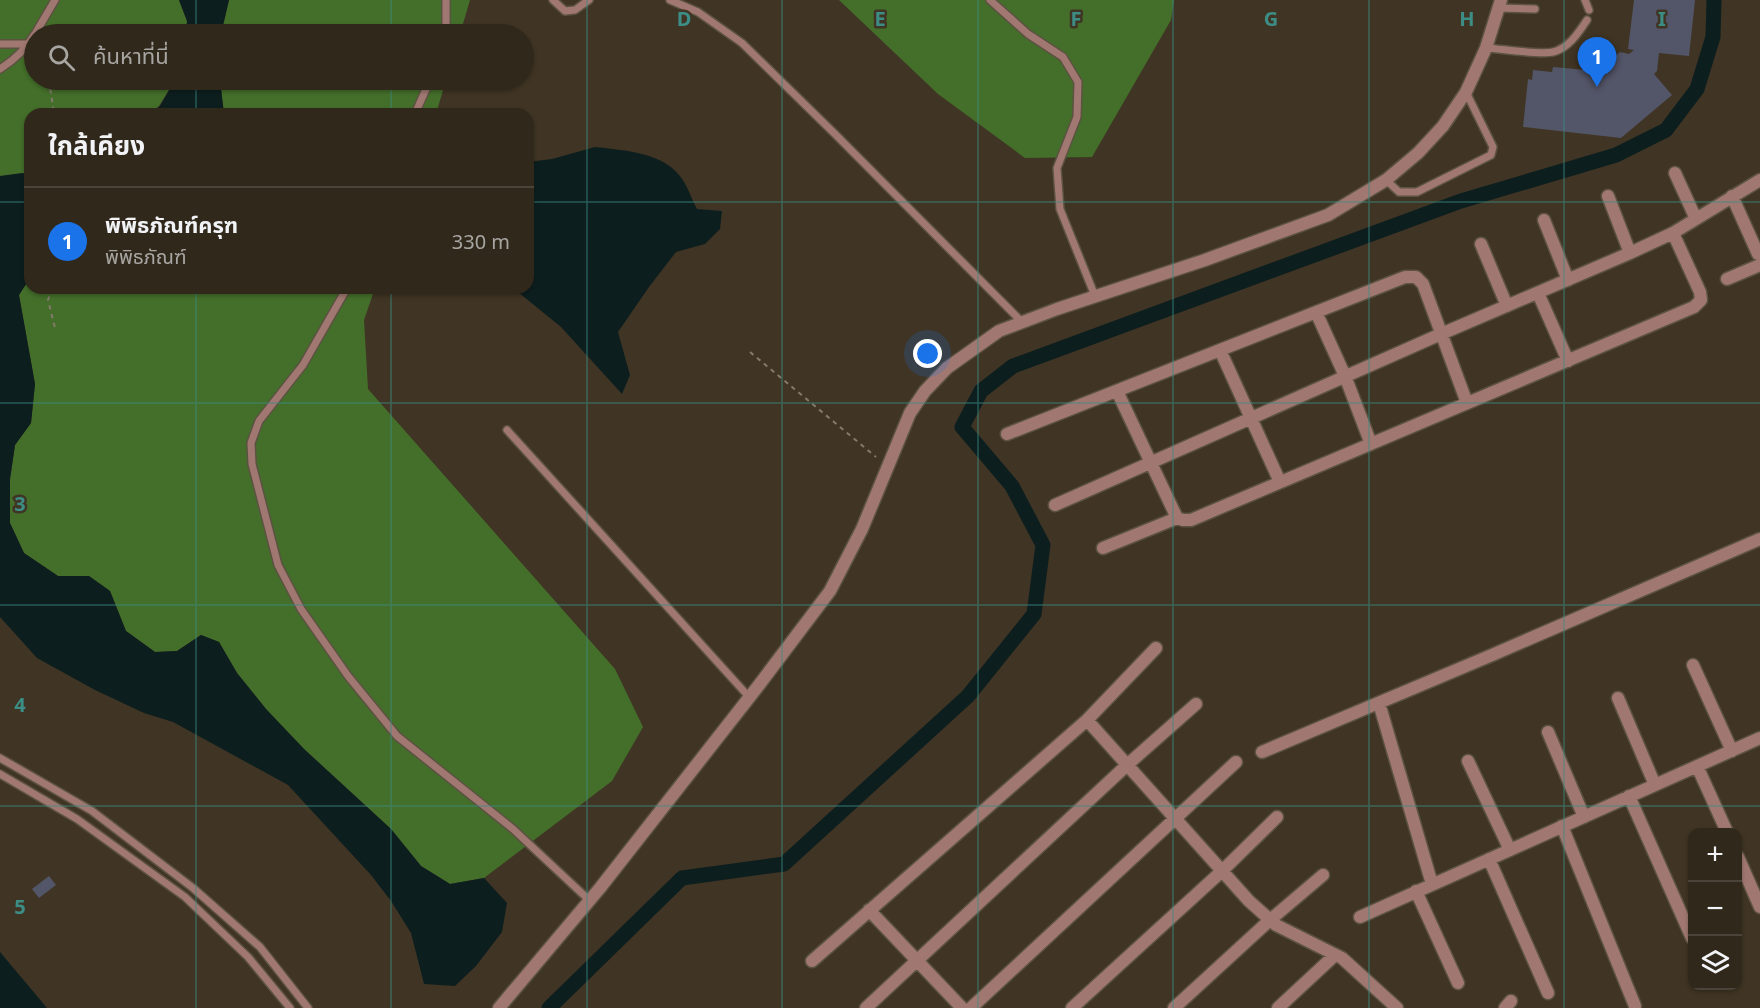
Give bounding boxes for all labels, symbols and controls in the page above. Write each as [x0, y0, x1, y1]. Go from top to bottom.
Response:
text: D [677, 5, 691, 32]
text: E [874, 5, 886, 32]
text: F [1071, 5, 1081, 32]
text: G [1264, 5, 1278, 32]
text: H [1459, 5, 1475, 32]
text: I [1658, 5, 1666, 32]
search box [24, 24, 534, 90]
pin: 1 [1578, 38, 1616, 87]
text: ค้นหาที่นี่ [93, 40, 169, 70]
icon: search [45, 41, 78, 74]
text: ใกล้เคียง [48, 127, 145, 163]
text: พิพิธภัณฑ์ครุฑ [105, 209, 238, 239]
text: 1 [62, 228, 73, 255]
text: 330 m [452, 228, 510, 255]
text: พิพิธภัณฑ์ [105, 243, 186, 270]
your location [913, 339, 942, 368]
text: 3 [14, 490, 26, 517]
text: 4 [14, 691, 26, 718]
map controls [1688, 828, 1742, 990]
button: + [1688, 828, 1742, 882]
button: − [1688, 882, 1742, 936]
text: 5 [14, 893, 26, 920]
button: layers [1688, 936, 1742, 990]

